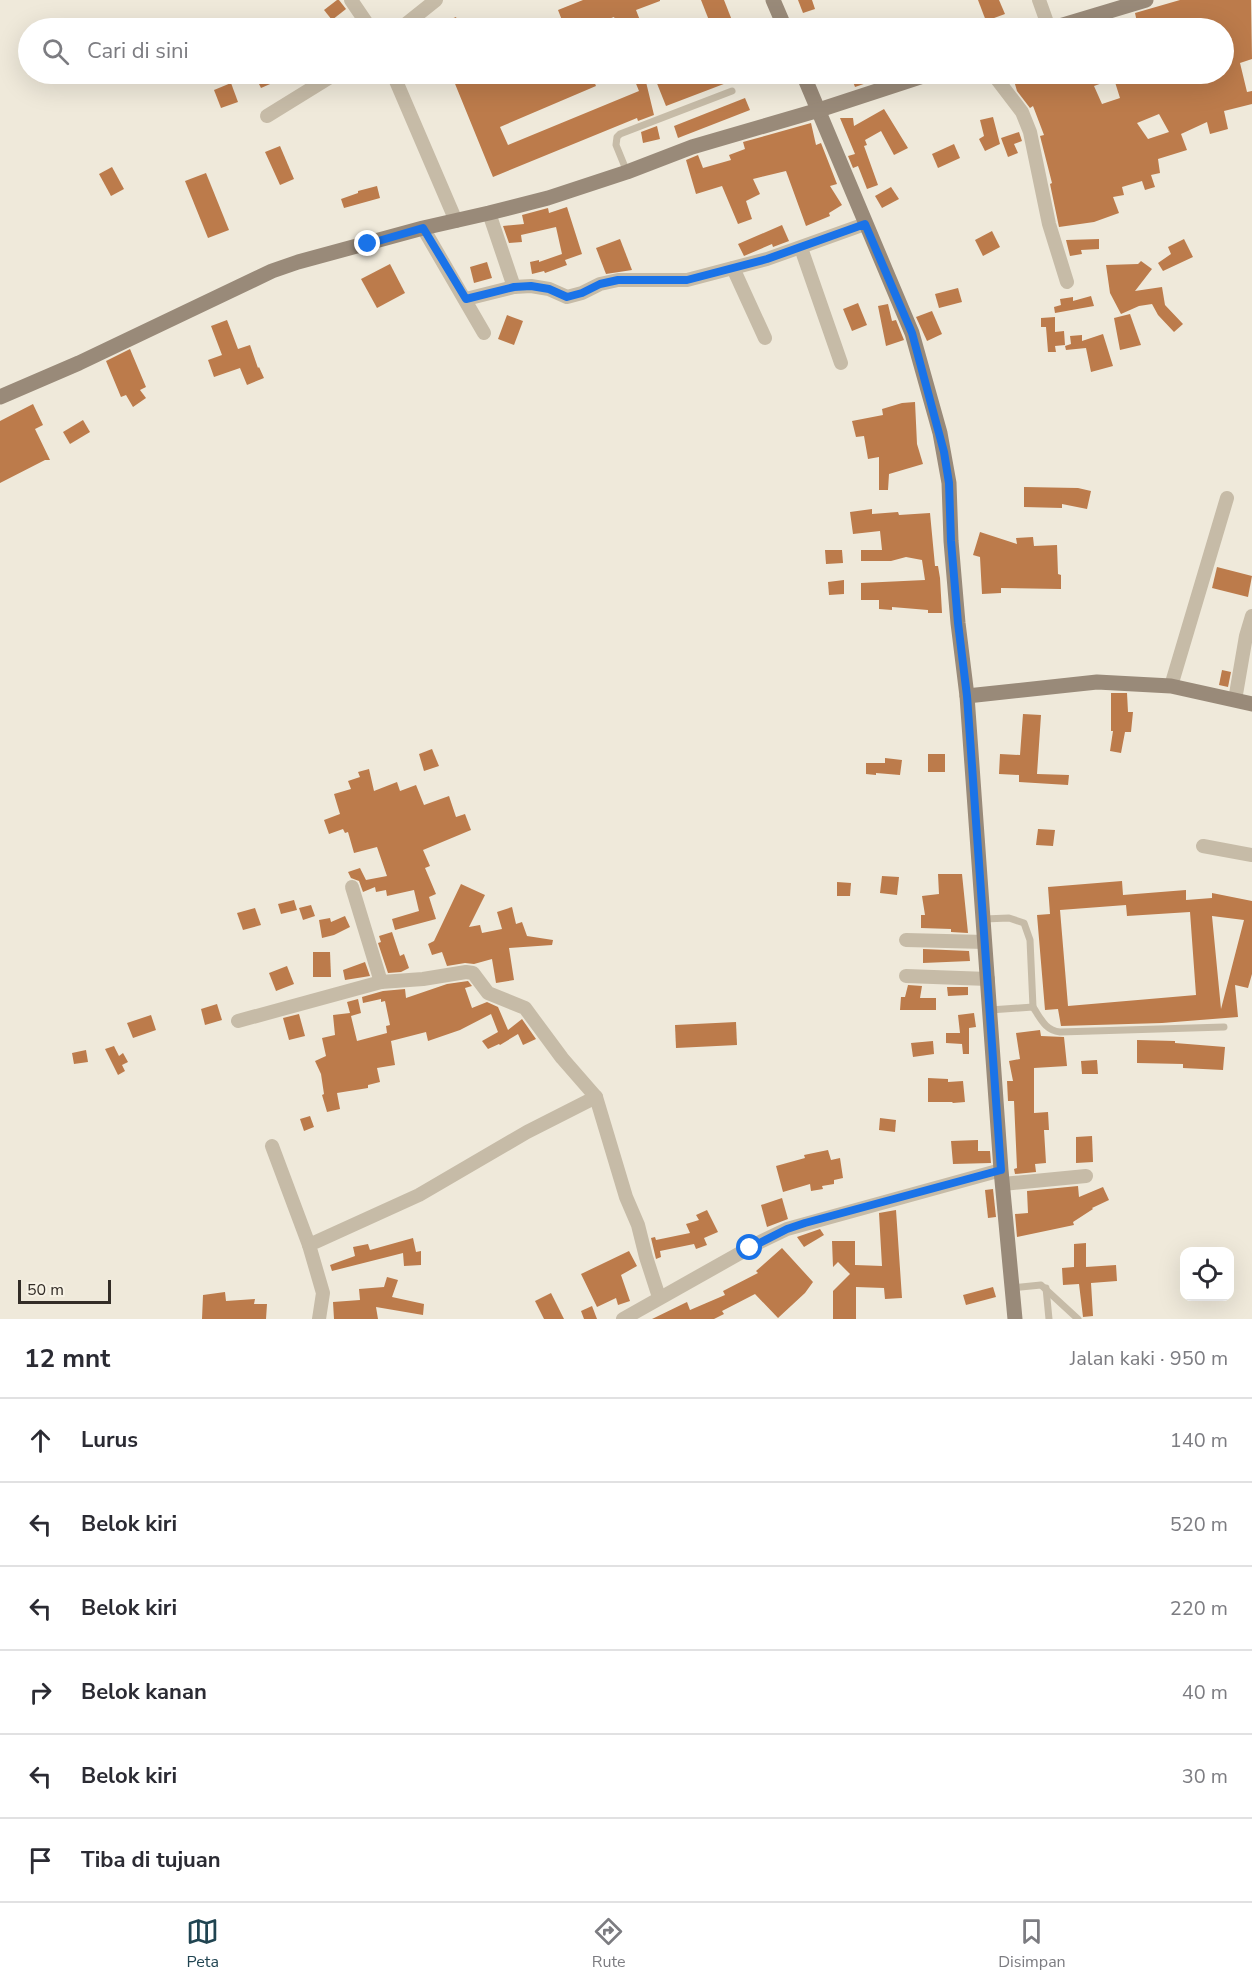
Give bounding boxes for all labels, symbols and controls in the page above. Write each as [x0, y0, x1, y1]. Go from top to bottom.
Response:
search box [18, 18, 1234, 84]
icon: search [39, 35, 72, 68]
text: Cari di sini [87, 36, 189, 66]
route end [354, 230, 380, 256]
route start [736, 1234, 762, 1260]
map controls [1180, 1247, 1234, 1301]
button: locate [1180, 1247, 1234, 1301]
scale bar [18, 1277, 111, 1304]
text: 50 m [27, 1279, 64, 1301]
text: 12 mnt [24, 1341, 110, 1376]
text: Jalan kaki · 950 m [1070, 1345, 1228, 1372]
icon: ahead [24, 1424, 57, 1457]
text: Lurus [81, 1425, 138, 1455]
text: 140 m [1170, 1427, 1228, 1454]
icon: left [24, 1508, 57, 1541]
text: Belok kiri [81, 1509, 177, 1539]
text: 520 m [1170, 1511, 1228, 1538]
icon: left [24, 1592, 57, 1625]
text: Belok kiri [81, 1593, 177, 1623]
text: 220 m [1170, 1595, 1228, 1622]
icon: right [24, 1676, 57, 1709]
text: Belok kanan [81, 1677, 207, 1707]
text: 40 m [1182, 1679, 1228, 1706]
icon: left [24, 1760, 57, 1793]
text: Belok kiri [81, 1761, 177, 1791]
text: 30 m [1182, 1763, 1228, 1790]
icon: arrive [24, 1844, 57, 1877]
text: Tiba di tujuan [81, 1845, 221, 1875]
tab: Peta [186, 1915, 219, 1973]
tab: Rute [592, 1915, 626, 1973]
tab: Disimpan [998, 1915, 1066, 1973]

